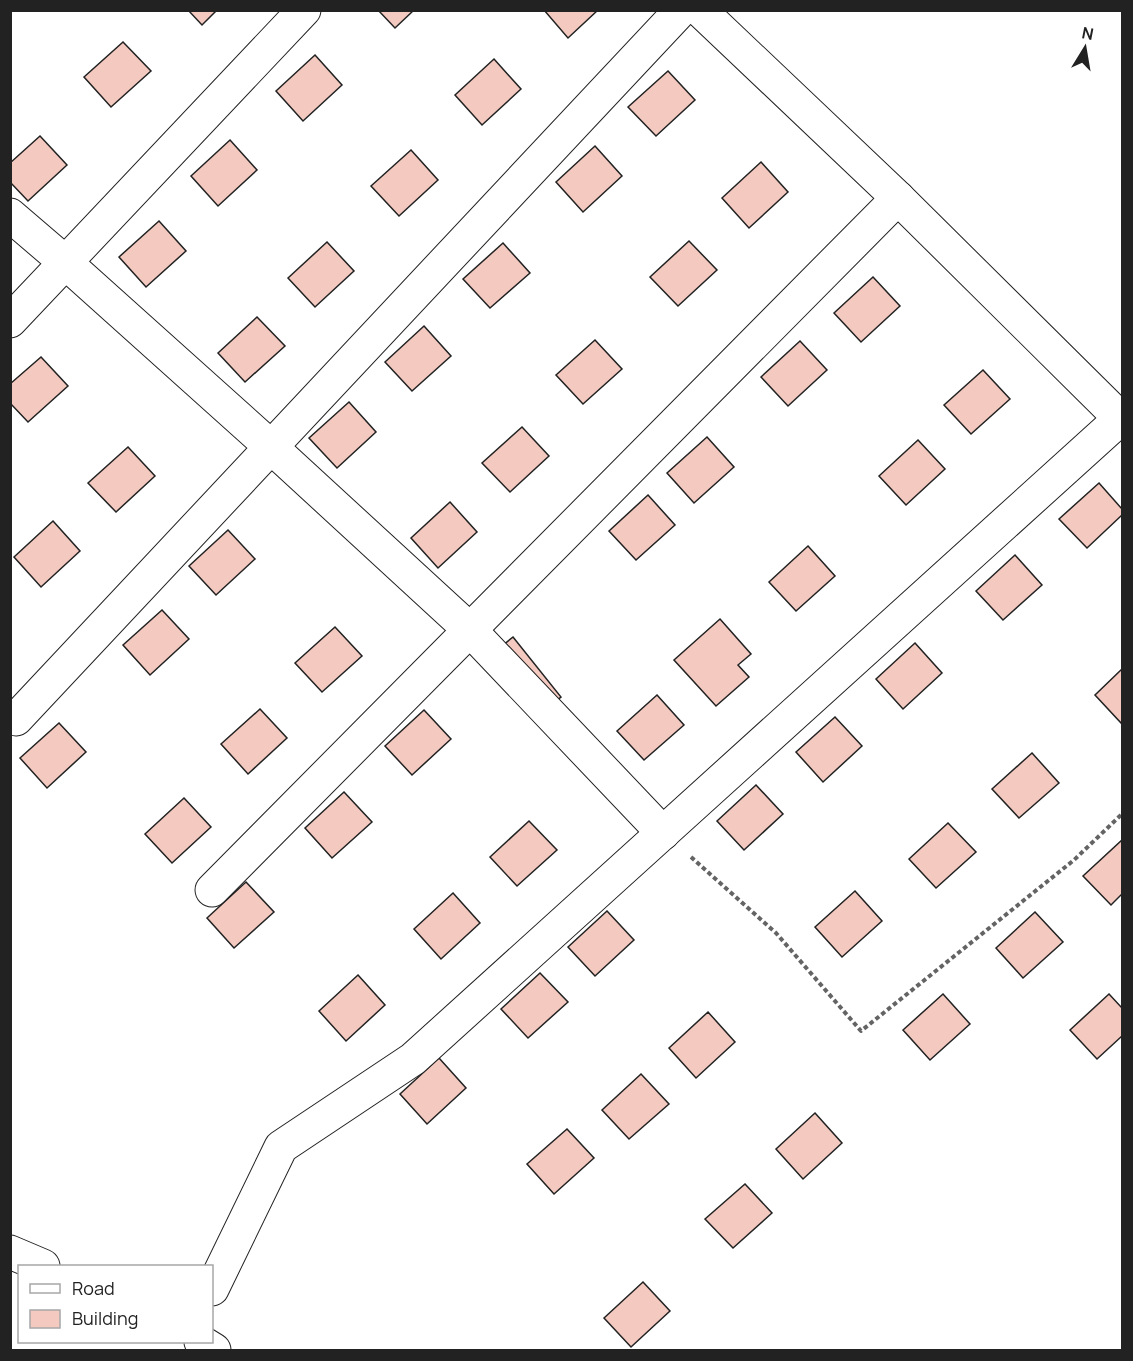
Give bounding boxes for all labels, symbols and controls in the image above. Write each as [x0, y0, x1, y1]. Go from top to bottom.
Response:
north arrow [1055, 18, 1115, 78]
text: N [1080, 21, 1096, 45]
legend [18, 1265, 213, 1343]
text: Road [72, 1276, 115, 1300]
text: Building [72, 1306, 138, 1330]

